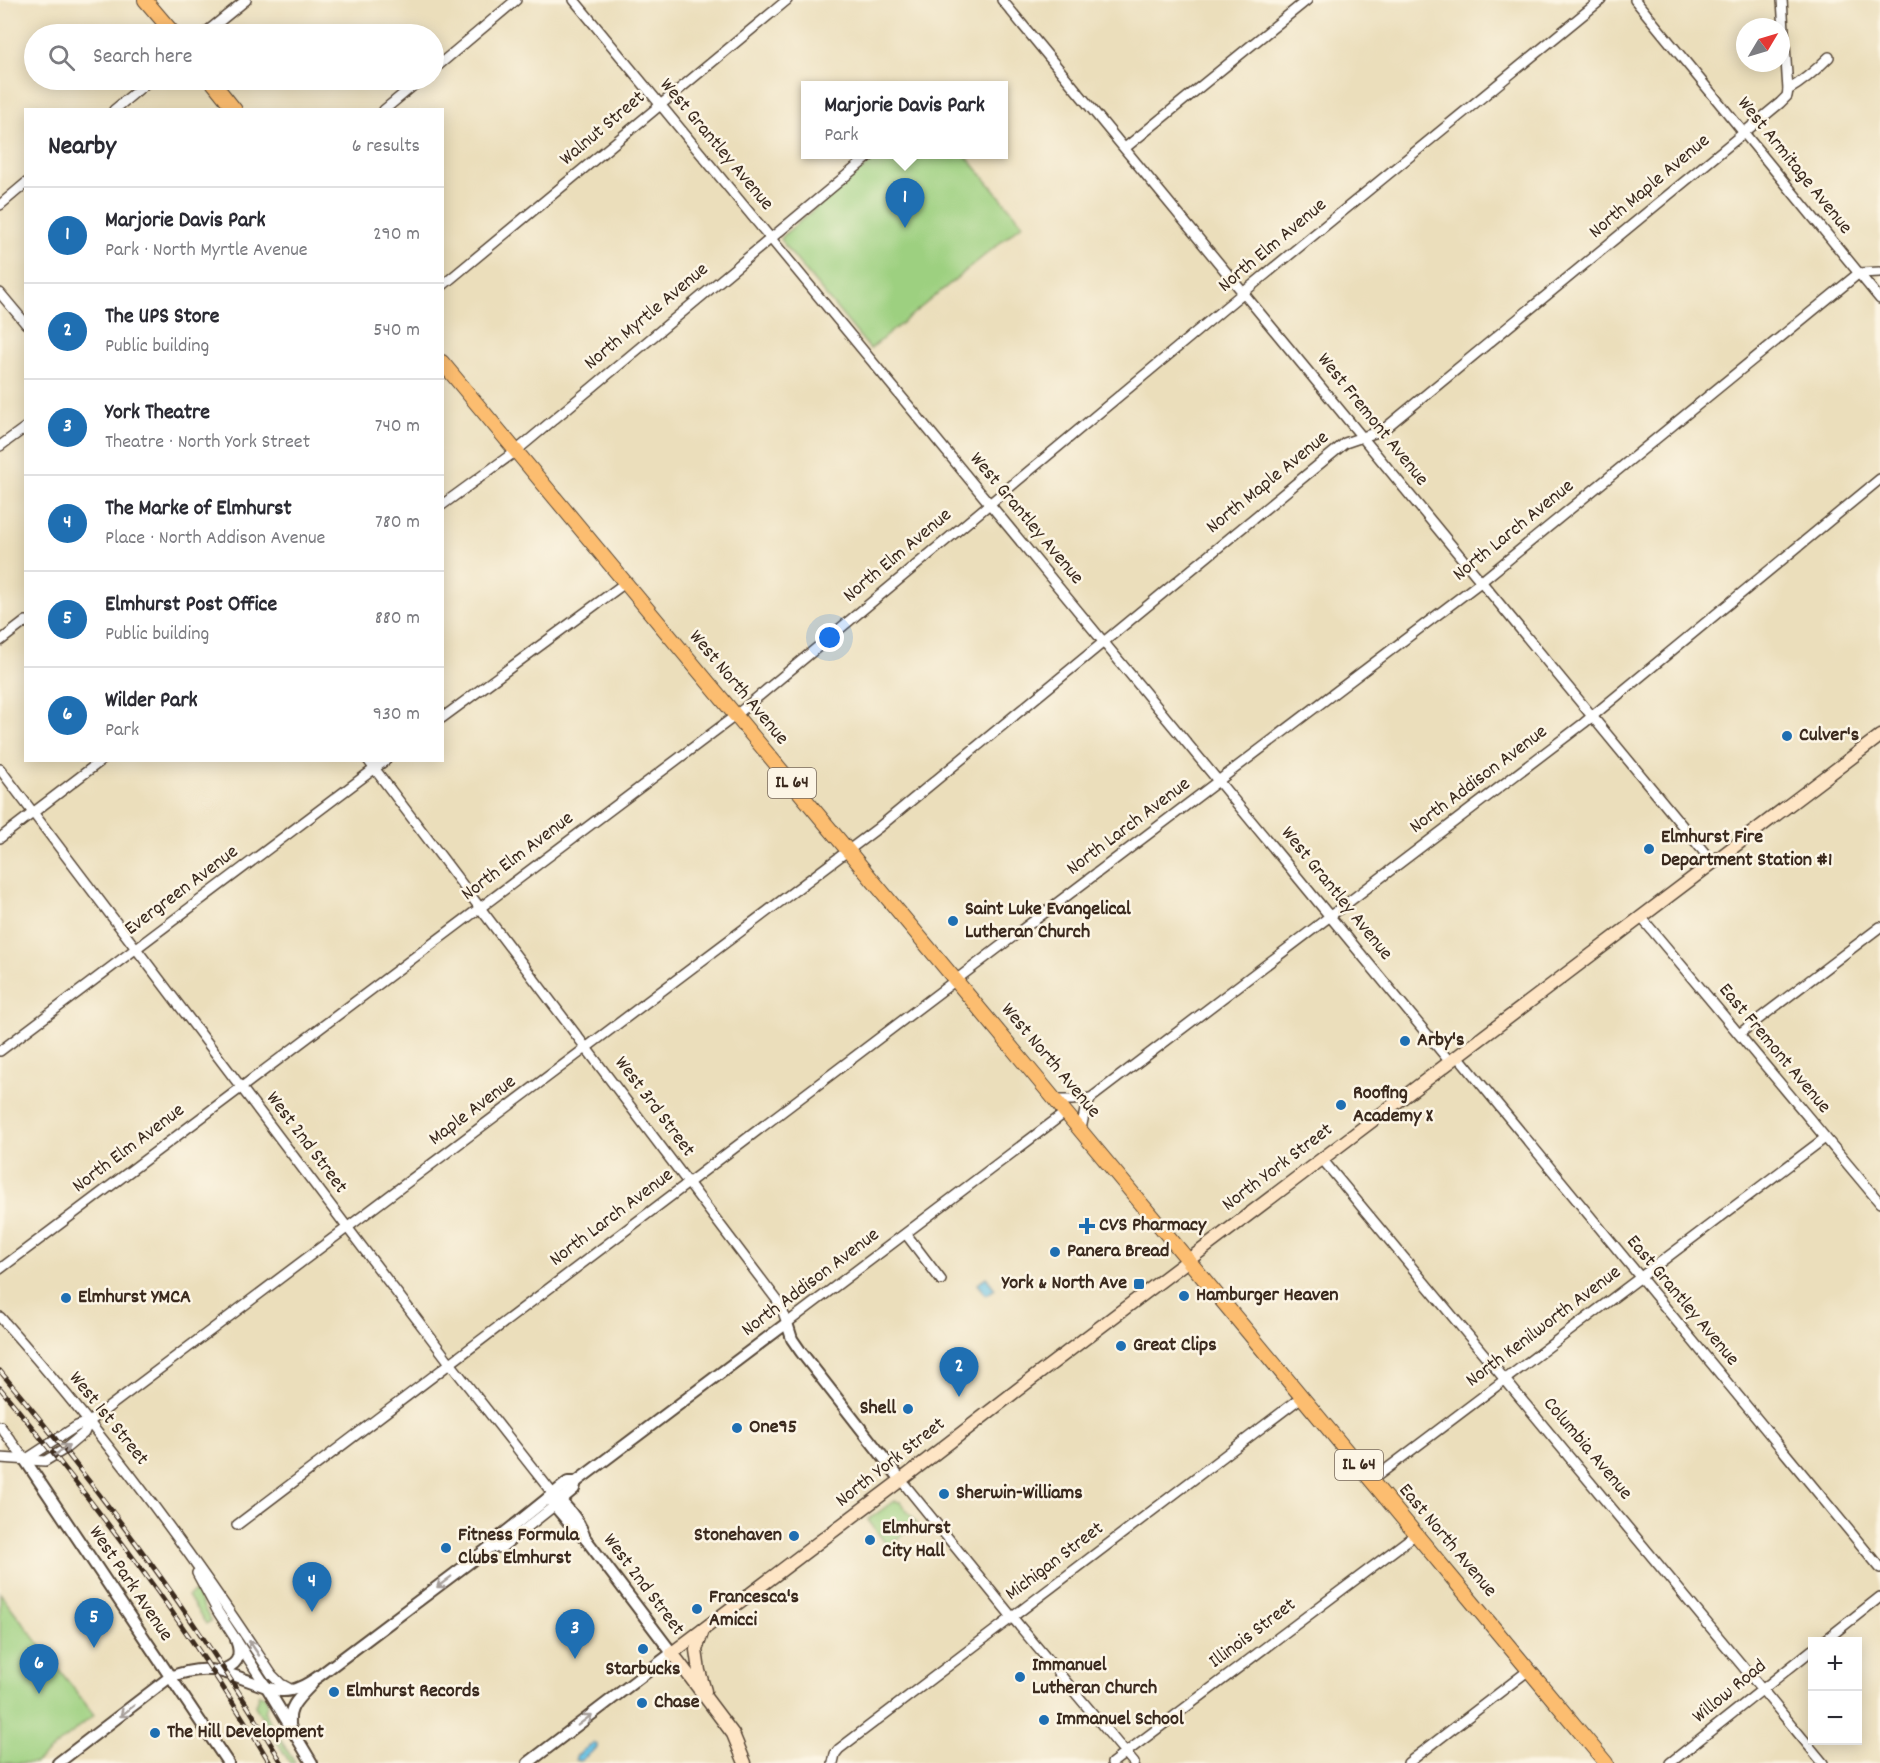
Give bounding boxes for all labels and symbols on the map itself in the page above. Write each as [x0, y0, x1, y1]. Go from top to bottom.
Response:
north arrow [1736, 18, 1790, 72]
street label: West Grantley Avenue [652, 73, 780, 217]
street label: Walnut Street [554, 85, 652, 173]
street label: West Armitage Avenue [1730, 91, 1859, 241]
street label: North Maple Avenue [1583, 128, 1717, 246]
pin: 1 [886, 178, 924, 228]
street label: North Elm Avenue [1213, 192, 1334, 300]
street label: North Myrtle Avenue [579, 256, 715, 377]
street label: West Fremont Avenue [1309, 347, 1435, 493]
street label: North Maple Avenue [1201, 425, 1335, 541]
street label: West Grantley Avenue [962, 447, 1090, 591]
street label: North Larch Avenue [1447, 473, 1581, 589]
street label: North Elm Avenue [838, 502, 959, 610]
your location [815, 623, 844, 652]
street label: West North Avenue [681, 624, 795, 752]
street label: North Addison Avenue [1404, 719, 1554, 841]
place label: Culver's [1799, 722, 1859, 750]
marker: Culver's [1780, 729, 1794, 743]
road number: IL 64 [768, 768, 816, 798]
street label: North Larch Avenue [1061, 771, 1197, 883]
street label: North Elm Avenue [456, 805, 580, 909]
street label: West Grantley Avenue [1273, 821, 1399, 967]
place label: Elmhurst Fire Department Station #1 [1661, 824, 1832, 875]
street label: Evergreen Avenue [119, 839, 245, 943]
marker: Elmhurst Fire Department Station #1 [1642, 842, 1656, 856]
place label: Saint Luke Evangelical Lutheran Church [965, 896, 1131, 947]
marker: Saint Luke Evangelical Lutheran Church [946, 914, 960, 928]
street label: East Fremont Avenue [1711, 978, 1837, 1120]
street label: West North Avenue [993, 997, 1107, 1125]
place label: Arby's [1417, 1027, 1464, 1055]
marker: Arby's [1398, 1034, 1412, 1048]
street label: West 3rd Street [607, 1051, 701, 1163]
street label: Maple Avenue [423, 1069, 523, 1153]
place label: Roofing Academy X [1353, 1080, 1433, 1131]
street label: West 2nd Street [258, 1086, 354, 1200]
street label: North Elm Avenue [67, 1097, 191, 1201]
marker: Roofing Academy X [1334, 1098, 1348, 1112]
street label: North York Street [1217, 1117, 1339, 1219]
street label: North Larch Avenue [544, 1162, 680, 1274]
place label: CVS Pharmacy [1099, 1212, 1207, 1240]
marker: CVS Pharmacy [1080, 1219, 1094, 1233]
street label: North Addison Avenue [736, 1222, 886, 1344]
street label: East Grantley Avenue [1619, 1229, 1745, 1373]
place label: Panera Bread [1067, 1238, 1169, 1266]
marker: Panera Bread [1048, 1245, 1062, 1259]
street label: North Kenilworth Avenue [1460, 1259, 1628, 1395]
place label: York & North Ave [1001, 1270, 1127, 1298]
marker: York & North Ave [1132, 1277, 1146, 1291]
place label: Hamburger Heaven [1196, 1282, 1338, 1310]
place label: Elmhurst YMCA [78, 1284, 191, 1312]
marker: Hamburger Heaven [1177, 1289, 1191, 1303]
marker: Elmhurst YMCA [59, 1291, 73, 1305]
place label: Great Clips [1133, 1332, 1217, 1360]
marker: Great Clips [1114, 1339, 1128, 1353]
pin: 2 [940, 1348, 978, 1397]
street label: West 1st Street [61, 1366, 155, 1472]
street label: Columbia Avenue [1535, 1391, 1639, 1507]
place label: Shell [860, 1395, 896, 1423]
marker: Shell [901, 1402, 915, 1416]
street label: North York Street [830, 1411, 952, 1515]
place label: One95 [749, 1414, 797, 1442]
marker: One95 [730, 1421, 744, 1435]
one-way arrow [53, 1444, 69, 1456]
road number: IL 64 [1335, 1450, 1383, 1480]
street label: East North Avenue [1391, 1478, 1503, 1604]
place label: Sherwin-Williams [956, 1480, 1083, 1508]
marker: Sherwin-Williams [937, 1487, 951, 1501]
place label: Elmhurst City Hall [882, 1515, 951, 1566]
street label: Michigan Street [1000, 1516, 1110, 1608]
street label: West Park Avenue [81, 1521, 179, 1648]
place label: Fitness Formula Clubs Elmhurst [458, 1522, 580, 1573]
place label: Stonehaven [694, 1522, 782, 1550]
street label: West 2nd Street [595, 1528, 691, 1642]
marker: Stonehaven [787, 1529, 801, 1543]
marker: Elmhurst City Hall [863, 1533, 877, 1547]
marker: Fitness Formula Clubs Elmhurst [439, 1541, 453, 1555]
pin: 4 [292, 1562, 332, 1612]
one-way arrow [436, 1576, 452, 1588]
place label: Francesca's Amicci [709, 1584, 799, 1635]
street label: Illinois Street [1204, 1592, 1302, 1676]
pin: 5 [74, 1598, 113, 1648]
marker: Francesca's Amicci [690, 1602, 704, 1616]
pin: 3 [556, 1610, 594, 1659]
one-way arrow [247, 1640, 259, 1657]
marker: Starbucks [636, 1642, 650, 1656]
pin: 6 [20, 1644, 58, 1694]
place label: Immanuel Lutheran Church [1032, 1652, 1157, 1703]
street label: Willow Road [1687, 1653, 1773, 1731]
place label: Starbucks [606, 1656, 680, 1684]
marker: Immanuel Lutheran Church [1013, 1670, 1027, 1684]
place label: Elmhurst Records [346, 1678, 480, 1706]
marker: Elmhurst Records [327, 1685, 341, 1699]
place label: Chase [654, 1689, 700, 1717]
marker: Chase [635, 1696, 649, 1710]
one-way arrow [119, 1704, 135, 1717]
place label: Immanuel School [1056, 1706, 1184, 1734]
one-way arrow [576, 1713, 592, 1726]
marker: Immanuel School [1037, 1713, 1051, 1727]
place label: The Hill Development [167, 1719, 324, 1747]
marker: The Hill Development [148, 1726, 162, 1740]

